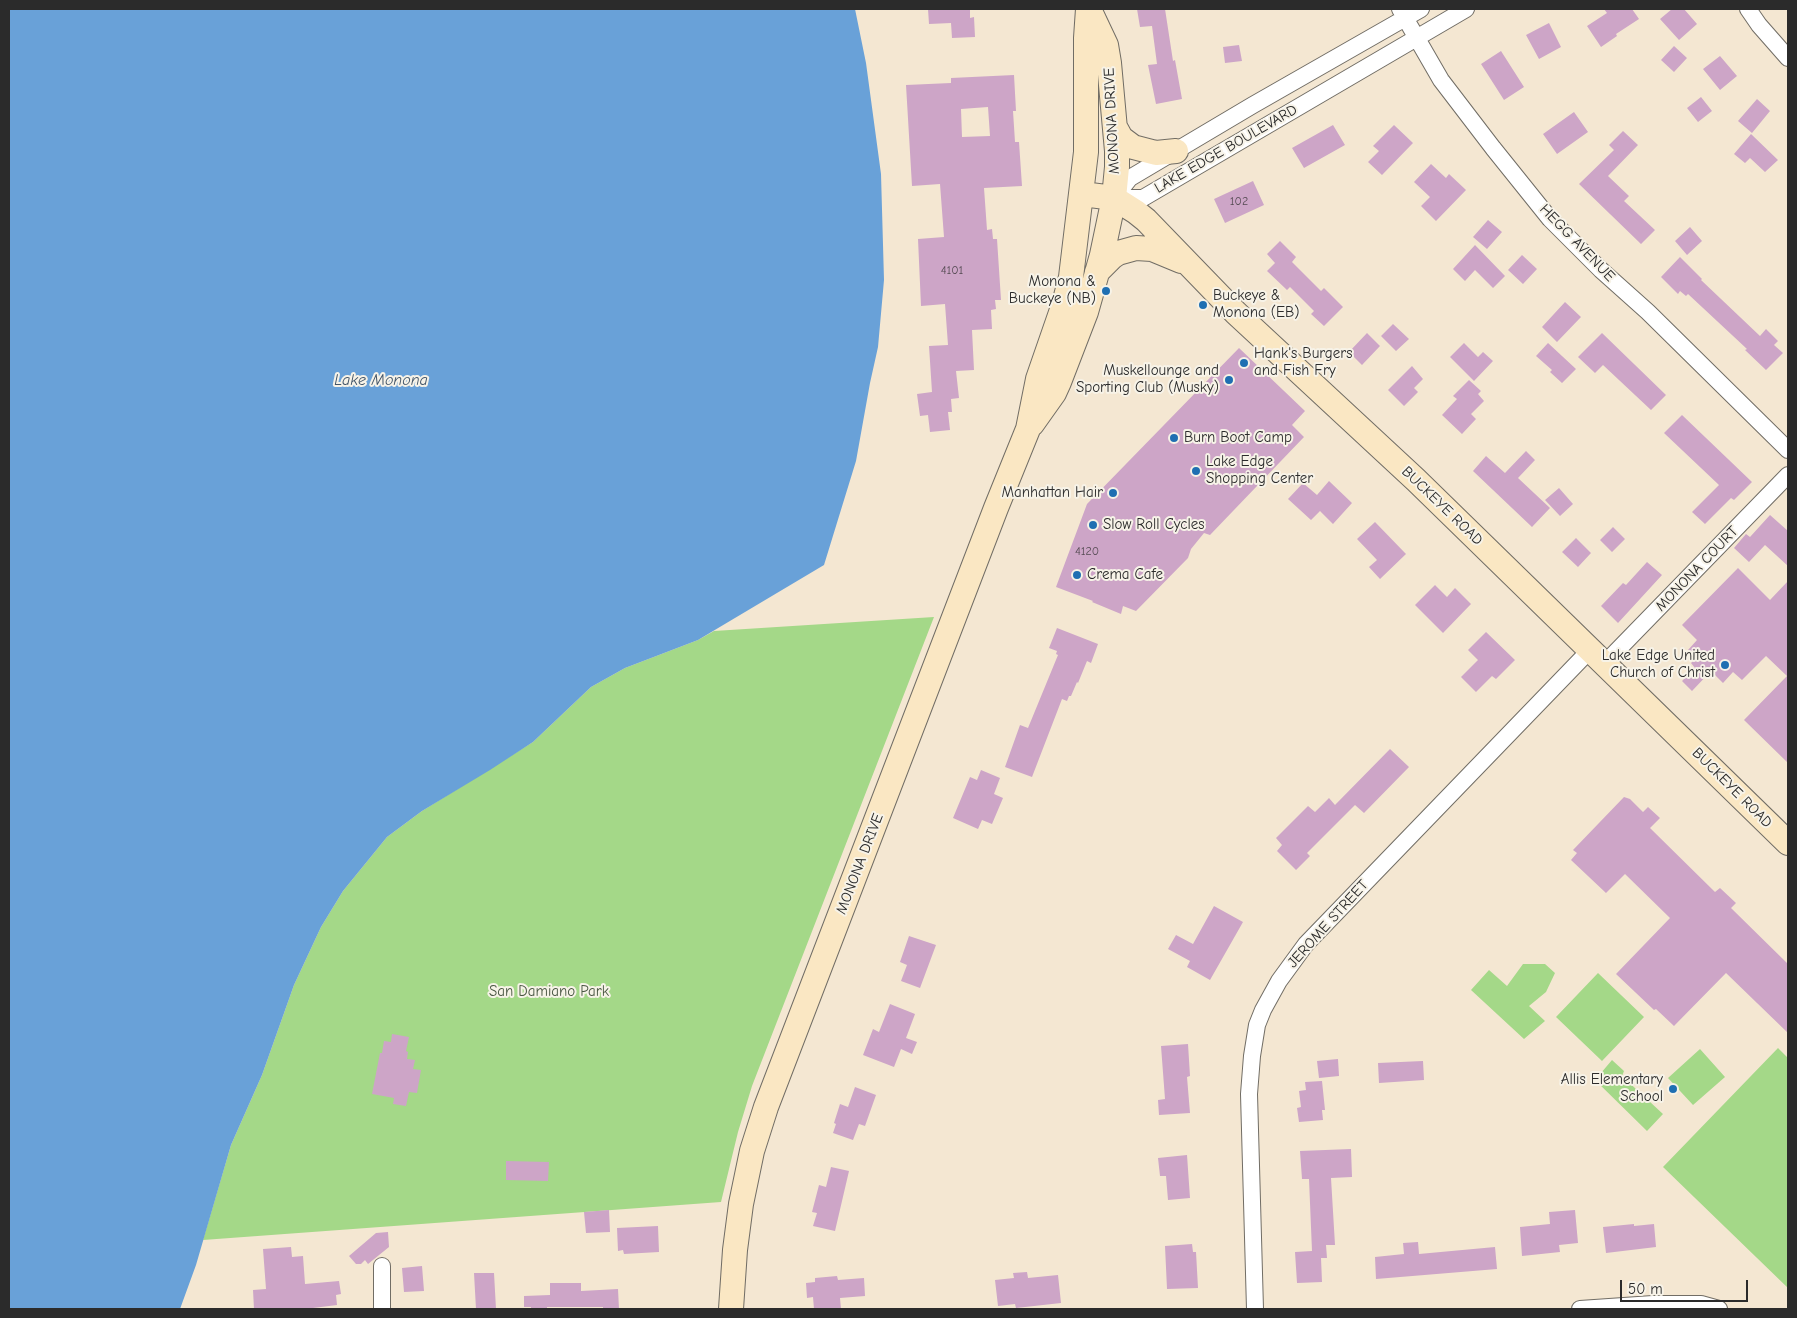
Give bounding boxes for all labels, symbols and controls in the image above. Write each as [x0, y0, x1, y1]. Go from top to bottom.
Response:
street label: MONONA DRIVE [1100, 67, 1124, 175]
street label: LAKE EDGE BOULEVARD [1151, 101, 1301, 197]
house number: 102 [1230, 195, 1248, 209]
street label: HEGG AVENUE [1536, 201, 1618, 285]
house number: 4101 [941, 264, 963, 278]
place label: Monona & Buckeye (NB) [1009, 273, 1096, 308]
marker: Monona & Buckeye (NB) [1100, 285, 1112, 297]
place label: Buckeye & Monona (EB) [1213, 287, 1300, 322]
marker: Buckeye & Monona (EB) [1197, 299, 1209, 311]
place label: Hank's Burgers and Fish Fry [1254, 345, 1352, 380]
marker: Hank's Burgers and Fish Fry [1238, 357, 1250, 369]
place label: Muskellounge and Sporting Club (Musky) [1076, 362, 1219, 397]
water label: Lake Monona [334, 370, 428, 390]
marker: Muskellounge and Sporting Club (Musky) [1223, 374, 1235, 386]
place label: Burn Boot Camp [1184, 429, 1292, 447]
marker: Burn Boot Camp [1168, 432, 1180, 444]
place label: Lake Edge Shopping Center [1206, 453, 1313, 488]
street label: BUCKEYE ROAD [1398, 463, 1486, 549]
marker: Lake Edge Shopping Center [1190, 465, 1202, 477]
place label: Manhattan Hair [1001, 484, 1103, 502]
marker: Manhattan Hair [1107, 487, 1119, 499]
place label: Slow Roll Cycles [1103, 516, 1205, 534]
marker: Slow Roll Cycles [1087, 519, 1099, 531]
street label: MONONA COURT [1652, 523, 1742, 615]
house number: 4120 [1075, 545, 1099, 559]
place label: Crema Cafe [1087, 566, 1163, 584]
marker: Crema Cafe [1071, 569, 1083, 581]
place label: Lake Edge United Church of Christ [1602, 647, 1715, 682]
marker: Lake Edge United Church of Christ [1719, 659, 1731, 671]
street label: BUCKEYE ROAD [1688, 744, 1776, 832]
street label: MONONA DRIVE [832, 811, 888, 917]
street label: JEROME STREET [1284, 876, 1372, 972]
park label: San Damiano Park [489, 983, 609, 1001]
place label: Allis Elementary School [1561, 1071, 1663, 1106]
marker: Allis Elementary School [1667, 1083, 1679, 1095]
scale bar [1622, 1270, 1750, 1302]
text: 50 m [1628, 1280, 1663, 1298]

